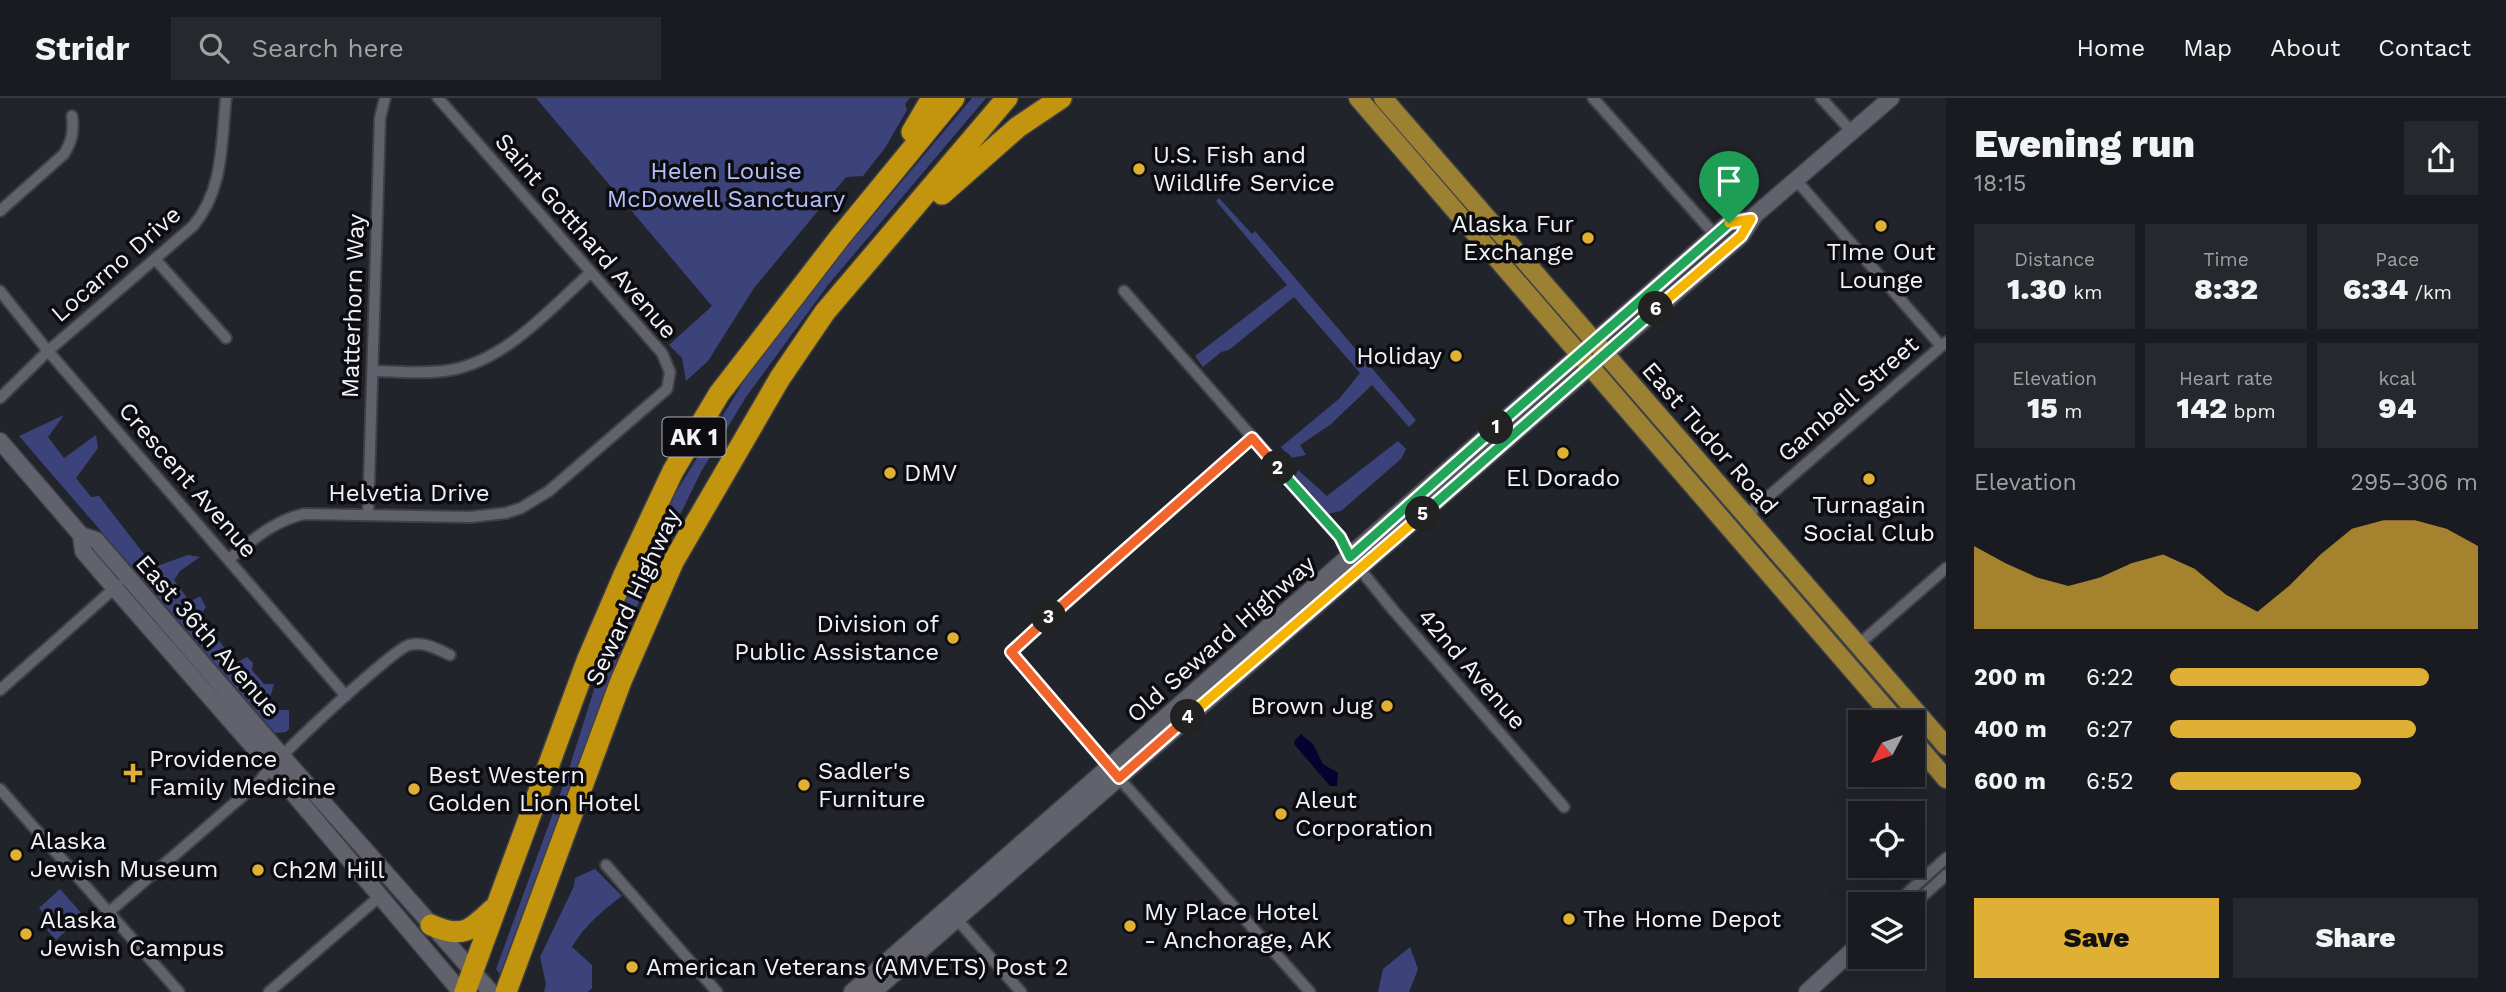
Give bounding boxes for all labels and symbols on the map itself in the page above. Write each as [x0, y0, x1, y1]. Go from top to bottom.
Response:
street label: Saint Gotthard Avenue [489, 128, 683, 344]
place label: U.S. Fish and Wildlife Service [1153, 141, 1335, 197]
pin [1699, 151, 1759, 223]
park label: Helen Louise McDowell Sanctuary [607, 157, 846, 213]
marker: U.S. Fish and Wildlife Service [1131, 161, 1147, 177]
street label: Locarno Drive [46, 200, 186, 328]
place label: Alaska Fur Exchange [1452, 210, 1574, 266]
street label: Matterhorn Way [336, 213, 370, 399]
marker: TIme Out Lounge [1873, 218, 1889, 234]
marker: Alaska Fur Exchange [1580, 230, 1596, 246]
place label: TIme Out Lounge [1826, 238, 1936, 294]
pin: 6 [1638, 292, 1674, 326]
street label: Gambell Street [1772, 330, 1924, 468]
place label: Holiday [1356, 342, 1443, 370]
marker: Holiday [1448, 348, 1464, 364]
street label: East Tudor Road [1636, 356, 1784, 520]
street label: Crescent Avenue [113, 397, 263, 563]
pin: 1 [1478, 410, 1514, 444]
road number: AK 1 [662, 418, 726, 456]
marker: El Dorado [1555, 445, 1571, 461]
pin: 2 [1260, 450, 1296, 486]
place label: DMV [904, 459, 957, 487]
place label: El Dorado [1506, 464, 1620, 492]
marker: DMV [882, 465, 898, 481]
marker: Turnagain Social Club [1861, 471, 1877, 487]
street label: Helvetia Drive [328, 479, 490, 507]
place label: Turnagain Social Club [1803, 491, 1935, 547]
pin: 5 [1406, 496, 1440, 532]
street label: Seward Highway [580, 504, 686, 690]
street label: East 36th Avenue [130, 549, 286, 723]
street label: Old Seward Highway [1121, 549, 1321, 728]
pin: 3 [1032, 600, 1066, 634]
street label: 42nd Avenue [1412, 603, 1532, 735]
place label: Division of Public Assistance [734, 610, 940, 666]
marker: Division of Public Assistance [945, 630, 961, 646]
place label: Brown Jug [1250, 692, 1373, 720]
marker: Brown Jug [1379, 698, 1395, 714]
pin: 4 [1170, 700, 1206, 734]
north arrow [1848, 710, 1925, 788]
place label: Providence Family Medicine [149, 745, 336, 801]
place label: Sadler's Furniture [818, 757, 926, 813]
place label: Best Western Golden Lion Hotel [428, 761, 641, 817]
marker: Providence Family Medicine [123, 763, 143, 783]
marker: Sadler's Furniture [796, 777, 812, 793]
marker: Best Western Golden Lion Hotel [406, 781, 422, 797]
place label: Aleut Corporation [1295, 786, 1433, 842]
marker: Aleut Corporation [1273, 806, 1289, 822]
place label: Alaska Jewish Museum [30, 827, 218, 883]
marker: Alaska Jewish Museum [8, 847, 24, 863]
place label: Ch2M Hill [272, 856, 385, 884]
marker: Ch2M Hill [250, 862, 266, 878]
place label: My Place Hotel - Anchorage, AK [1144, 898, 1332, 954]
place label: The Home Depot [1583, 905, 1781, 933]
place label: Alaska Jewish Campus [40, 906, 225, 962]
marker: The Home Depot [1561, 911, 1577, 927]
marker: My Place Hotel - Anchorage, AK [1122, 918, 1138, 934]
marker: Alaska Jewish Campus [18, 926, 34, 942]
place label: American Veterans (AMVETS) Post 2 [646, 953, 1068, 981]
marker: American Veterans (AMVETS) Post 2 [624, 959, 640, 975]

